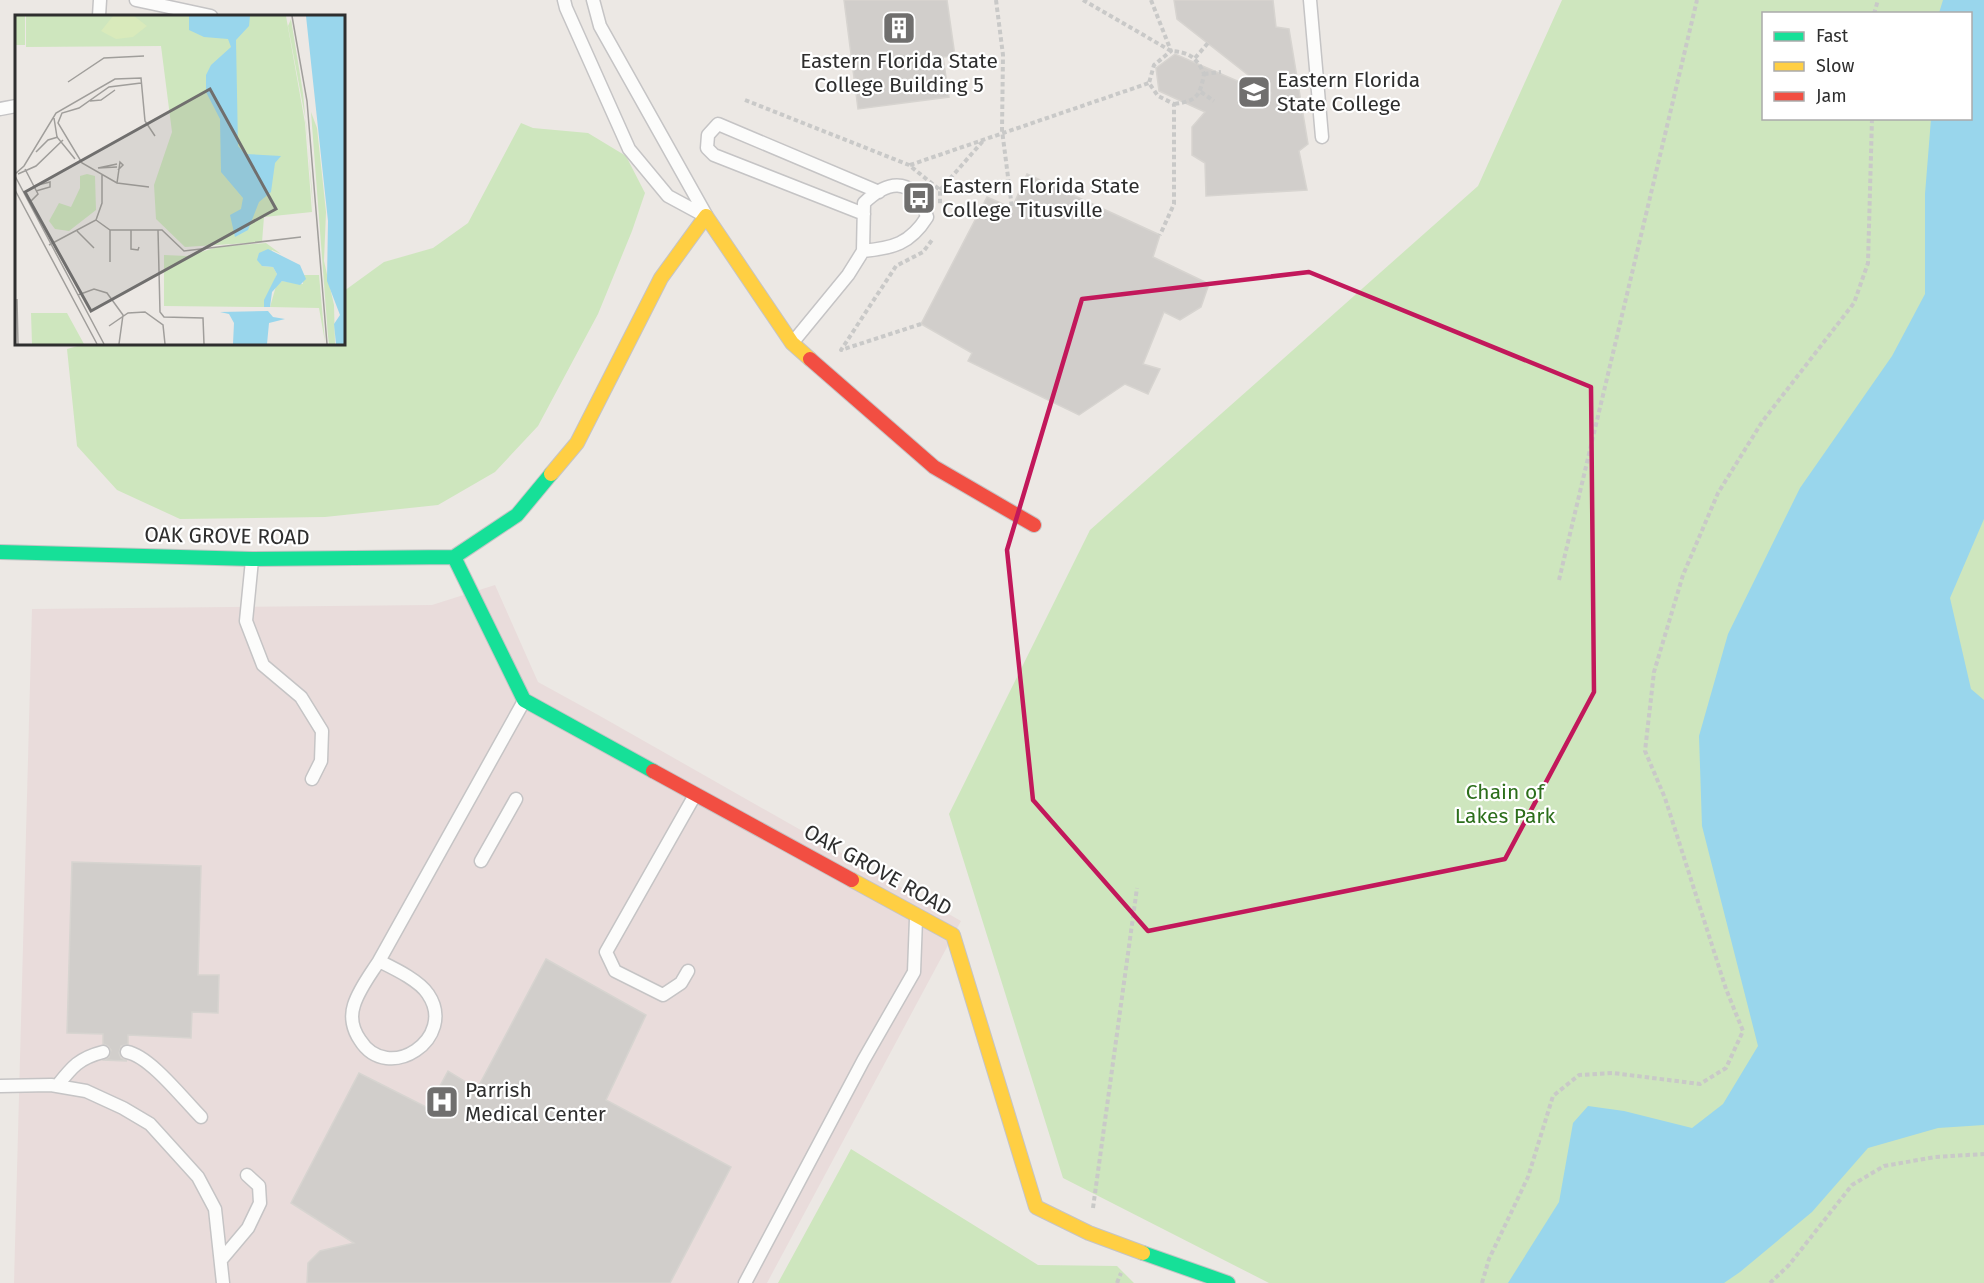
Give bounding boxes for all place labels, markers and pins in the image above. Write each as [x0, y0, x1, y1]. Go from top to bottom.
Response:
building icon: Eastern Florida State College Building 5 [881, 10, 917, 46]
place label: Eastern Florida State College Building 5 [800, 48, 998, 98]
place label: Eastern Florida State College [1277, 67, 1420, 117]
school or university icon: Eastern Florida State College [1236, 74, 1272, 110]
place label: Eastern Florida State College Titusville [942, 173, 1140, 223]
bus stop icon: Eastern Florida State College Titusville [901, 180, 937, 216]
place label: Parrish Medical Center [465, 1077, 606, 1127]
hospital icon: Parrish Medical Center [424, 1084, 460, 1120]

